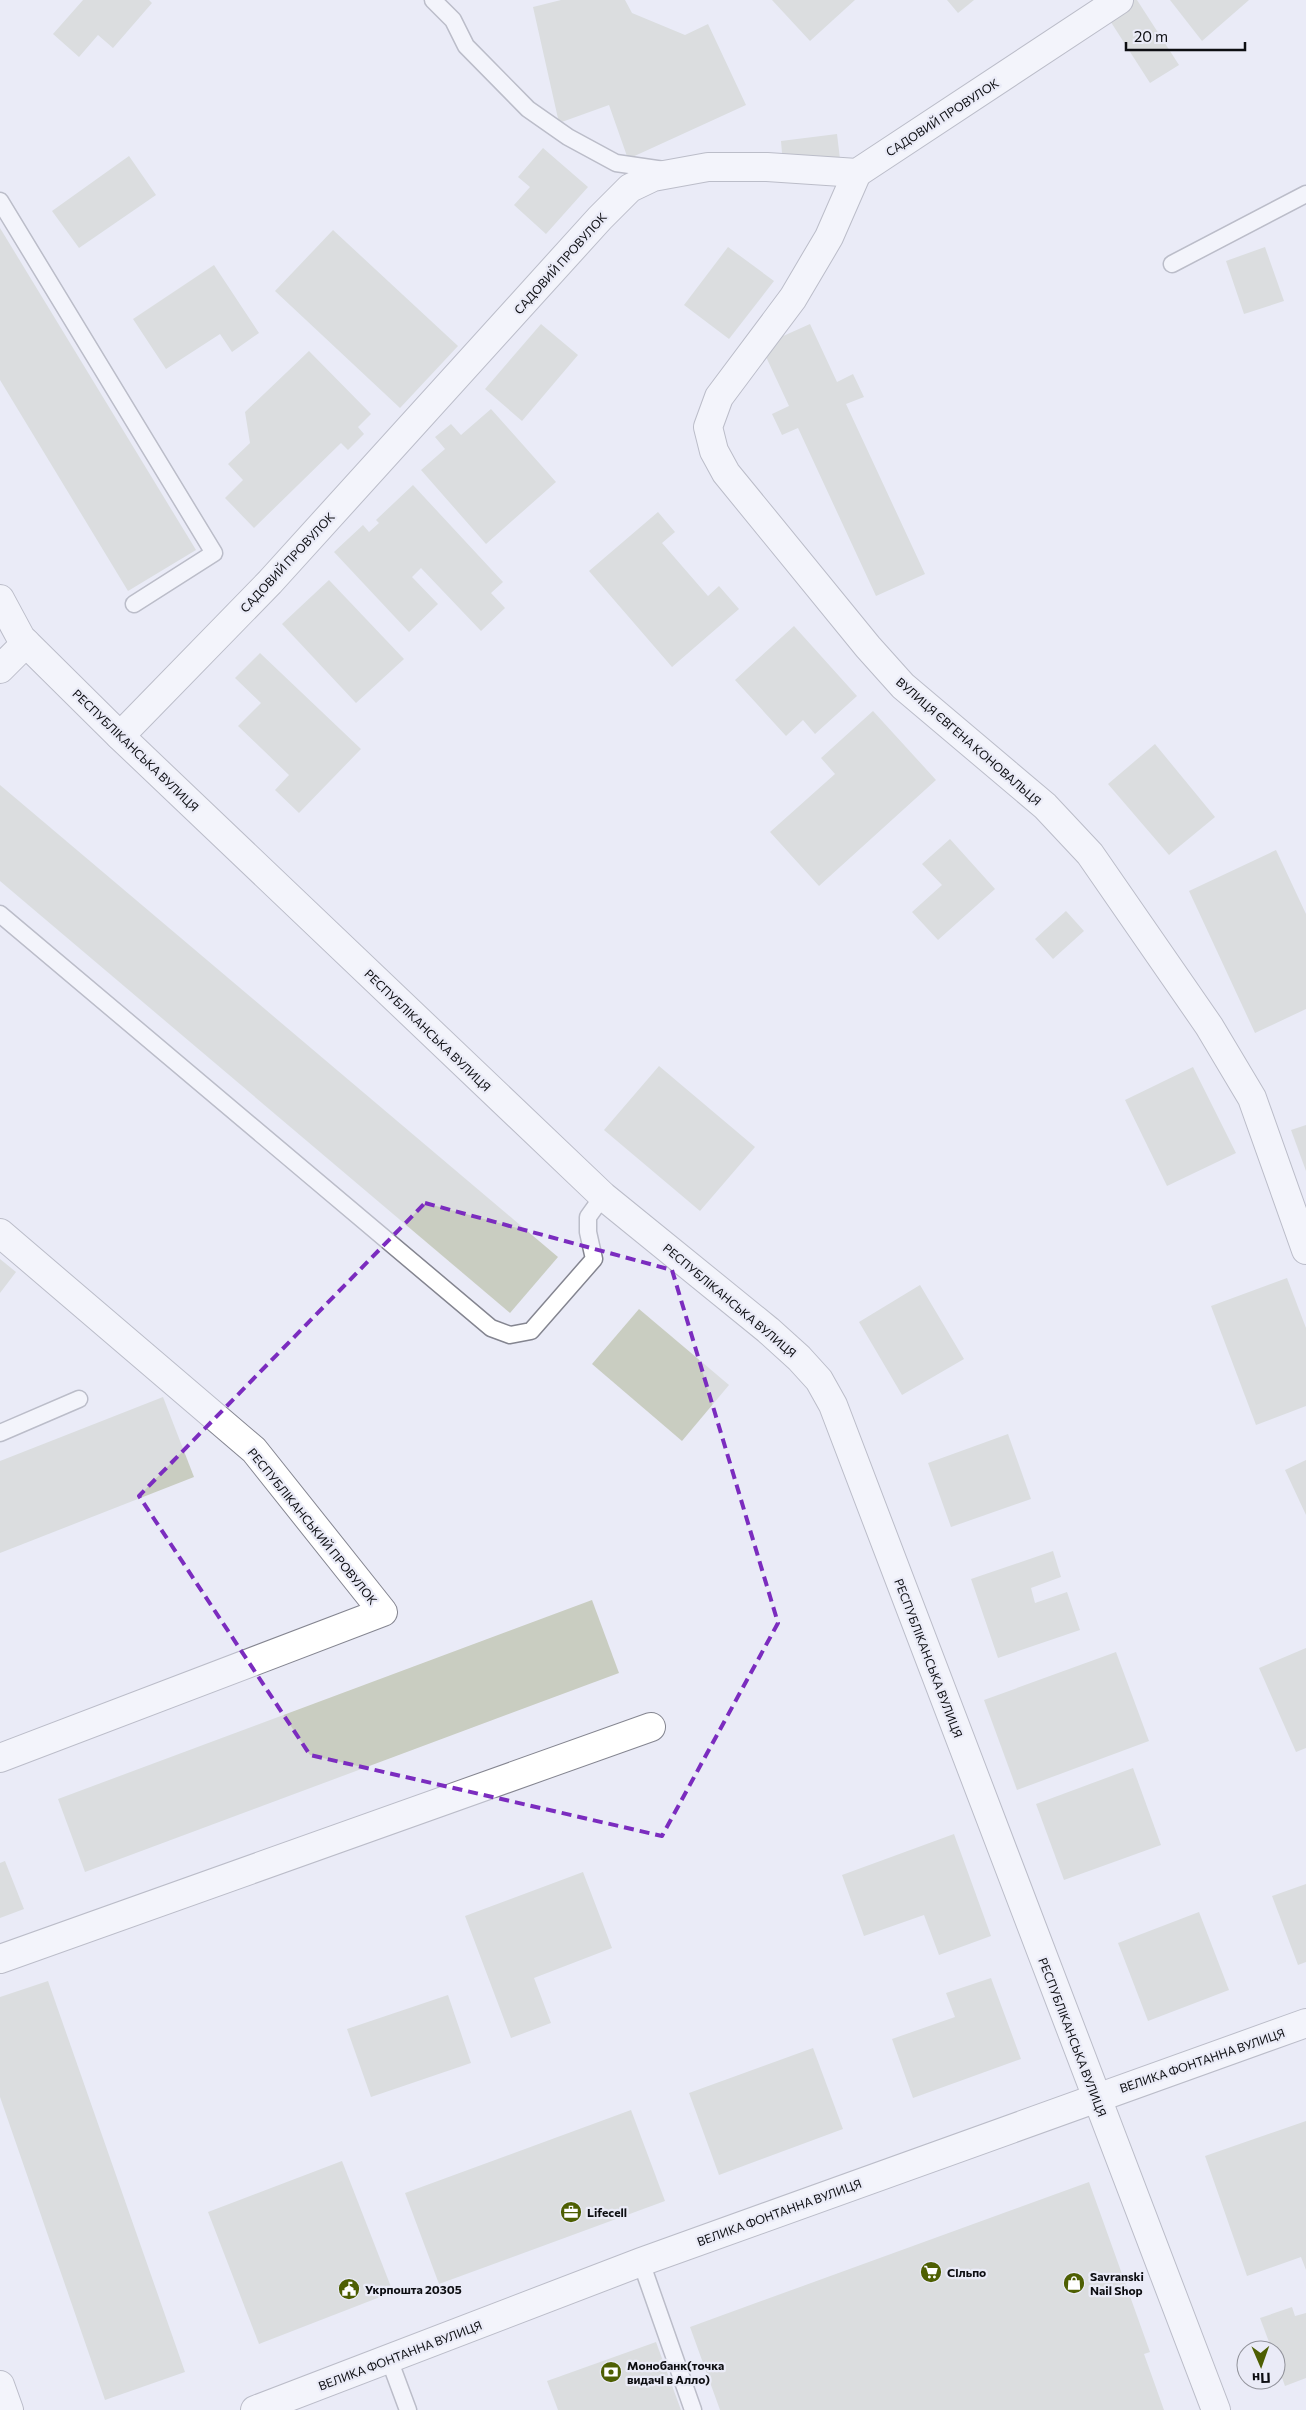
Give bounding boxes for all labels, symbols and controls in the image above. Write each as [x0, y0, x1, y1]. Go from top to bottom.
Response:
scale bar [1126, 20, 1245, 52]
text: 20 m [1134, 27, 1168, 45]
street label: САДОВИЙ ПРОВУЛОК [883, 75, 1001, 159]
street label: САДОВИЙ ПРОВУЛОК [511, 209, 609, 317]
street label: САДОВИЙ ПРОВУЛОК [237, 509, 337, 615]
street label: ВУЛИЦЯ ЄВГЕНА КОНОВАЛЬЦЯ [894, 674, 1044, 808]
street label: РЕСПУБЛІКАНСЬКА ВУЛИЦЯ [70, 686, 202, 814]
street label: РЕСПУБЛІКАНСЬКА ВУЛИЦЯ [362, 966, 494, 1094]
street label: РЕСПУБЛІКАНСЬКА ВУЛИЦЯ [661, 1240, 799, 1360]
street label: РЕСПУБЛІКАНСЬКИЙ ПРОВУЛОК [246, 1445, 380, 1607]
street label: РЕСПУБЛІКАНСЬКА ВУЛИЦЯ [892, 1576, 966, 1740]
street label: РЕСПУБЛІКАНСЬКА ВУЛИЦЯ [1036, 1955, 1110, 2119]
street label: ВЕЛИКА ФОНТАННА ВУЛИЦЯ [1117, 2025, 1287, 2095]
street label: ВЕЛИКА ФОНТАННА ВУЛИЦЯ [695, 2176, 863, 2248]
office icon: Lifecell [559, 2200, 583, 2224]
place label: Lifecell [587, 2205, 627, 2219]
supermarket icon: Сільпо [919, 2260, 943, 2284]
place label: Сільпо [947, 2265, 986, 2279]
place label: Savranski Nail Shop [1090, 2269, 1144, 2297]
shop icon: Savranski Nail Shop [1062, 2271, 1086, 2295]
public building icon: Укрпошта 20305 [337, 2277, 361, 2301]
place label: Укрпошта 20305 [365, 2282, 462, 2296]
street label: ВЕЛИКА ФОНТАННА ВУЛИЦЯ [316, 2317, 484, 2393]
north arrow [1236, 2340, 1286, 2390]
place label: Монобанк(точка видачі в Алло) [627, 2358, 724, 2386]
bank icon: Монобанк(точка видачі в Алло) [599, 2360, 623, 2384]
text: Пн [1252, 2370, 1271, 2387]

